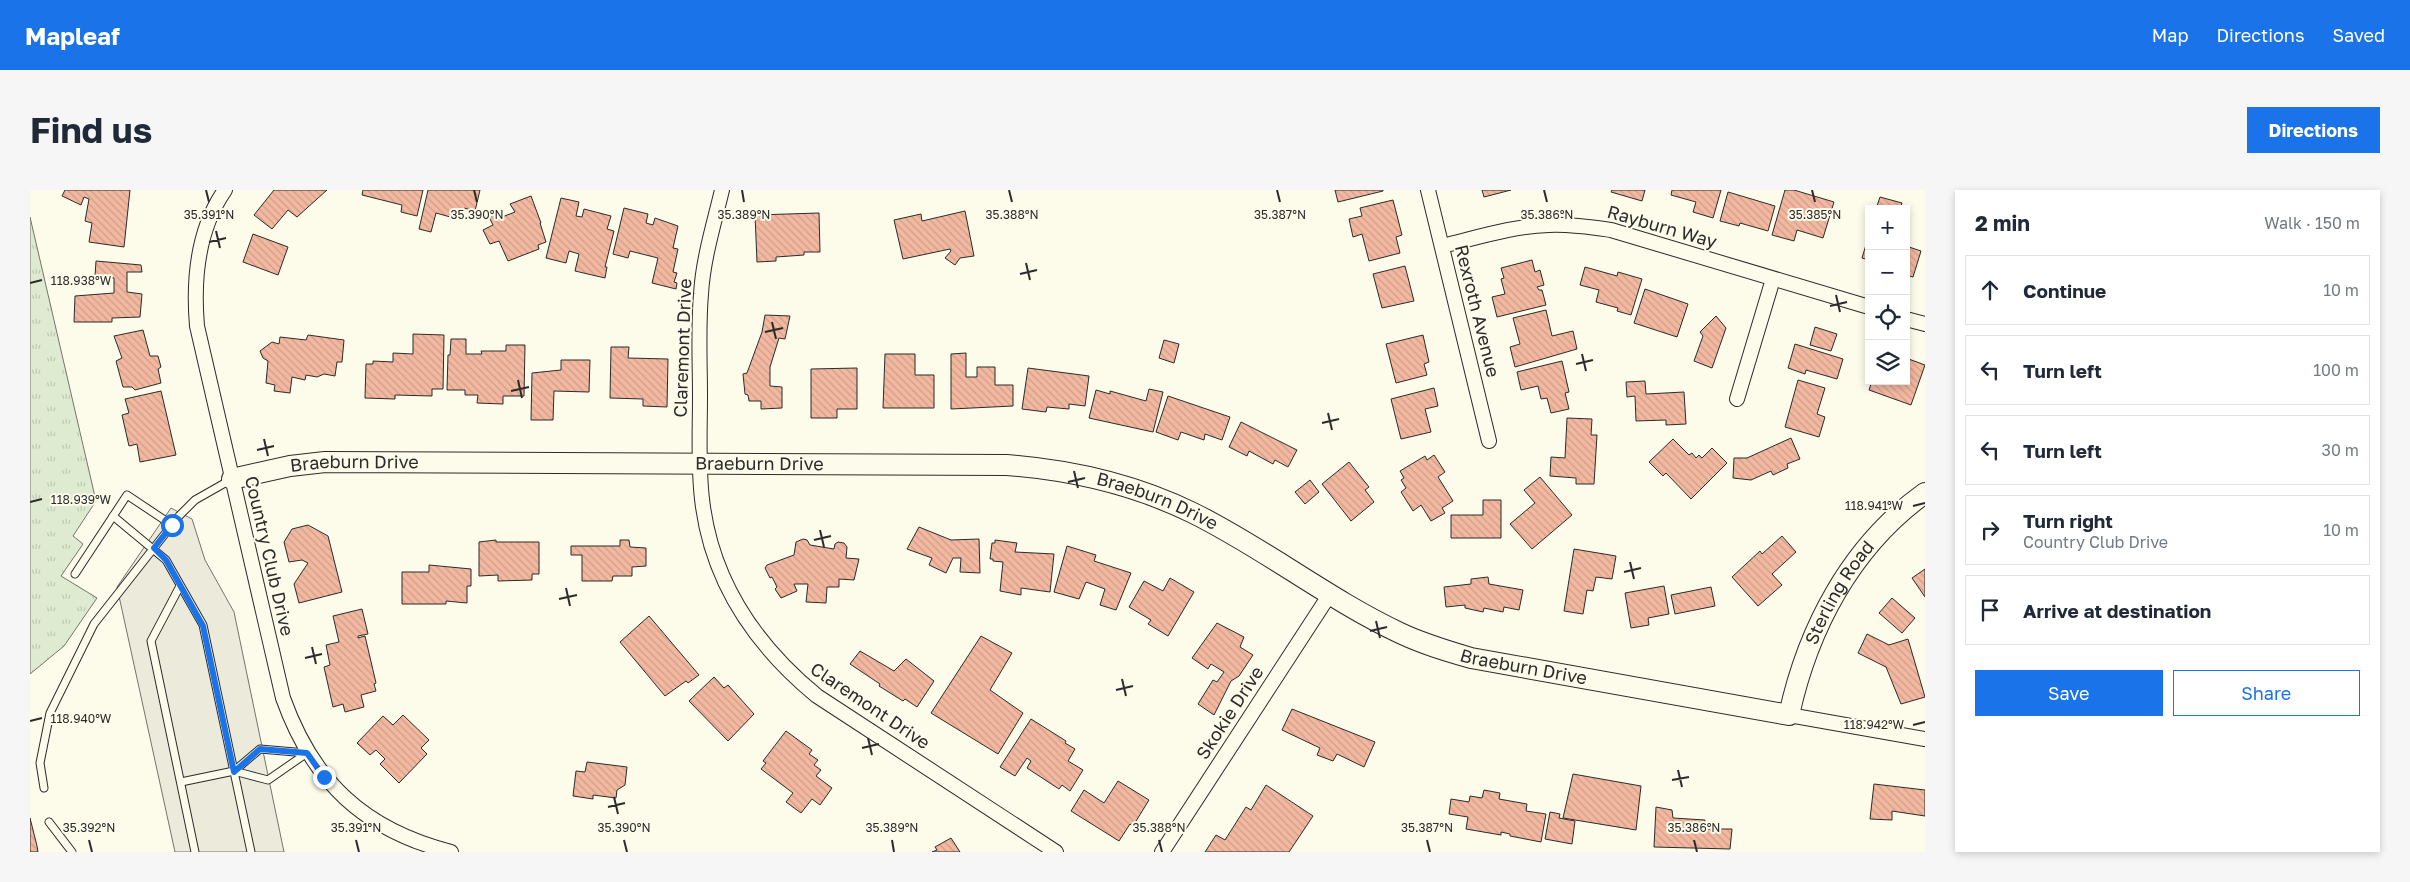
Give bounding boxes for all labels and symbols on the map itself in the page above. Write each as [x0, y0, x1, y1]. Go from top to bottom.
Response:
street label: Rayburn Way [1605, 200, 1720, 252]
text: 35.391°N [184, 207, 234, 222]
text: 35.390°N [450, 207, 504, 222]
text: 35.389°N [718, 207, 770, 222]
text: 35.388°N [985, 207, 1039, 222]
text: 35.387°N [1254, 207, 1306, 222]
text: 35.386°N [1521, 207, 1573, 222]
text: 35.385°N [1789, 207, 1841, 222]
street label: Rexroth Avenue [1451, 242, 1505, 379]
text: 118.938°W [51, 273, 112, 288]
street label: Claremont Drive [669, 278, 695, 418]
street label: Braeburn Drive [289, 450, 419, 476]
street label: Braeburn Drive [695, 452, 824, 474]
street label: Braeburn Drive [1094, 467, 1222, 534]
street label: Country Club Drive [241, 474, 299, 638]
text: 118.939°W [51, 492, 112, 507]
text: 118.941°W [1845, 498, 1904, 513]
route start [161, 514, 184, 537]
street label: Sterling Road [1800, 536, 1878, 648]
street label: Braeburn Drive [1458, 643, 1589, 689]
street label: Claremont Drive [807, 657, 934, 753]
street label: Skokie Drive [1191, 662, 1267, 763]
text: 118.940°W [51, 711, 112, 726]
text: 118.942°W [1844, 717, 1905, 732]
route end [313, 766, 336, 789]
text: 35.392°N [63, 820, 115, 835]
text: 35.391°N [331, 820, 381, 835]
text: 35.390°N [597, 820, 651, 835]
text: 35.389°N [866, 820, 918, 835]
text: 35.388°N [1132, 820, 1186, 835]
text: 35.387°N [1401, 820, 1453, 835]
text: 35.386°N [1668, 820, 1720, 835]

